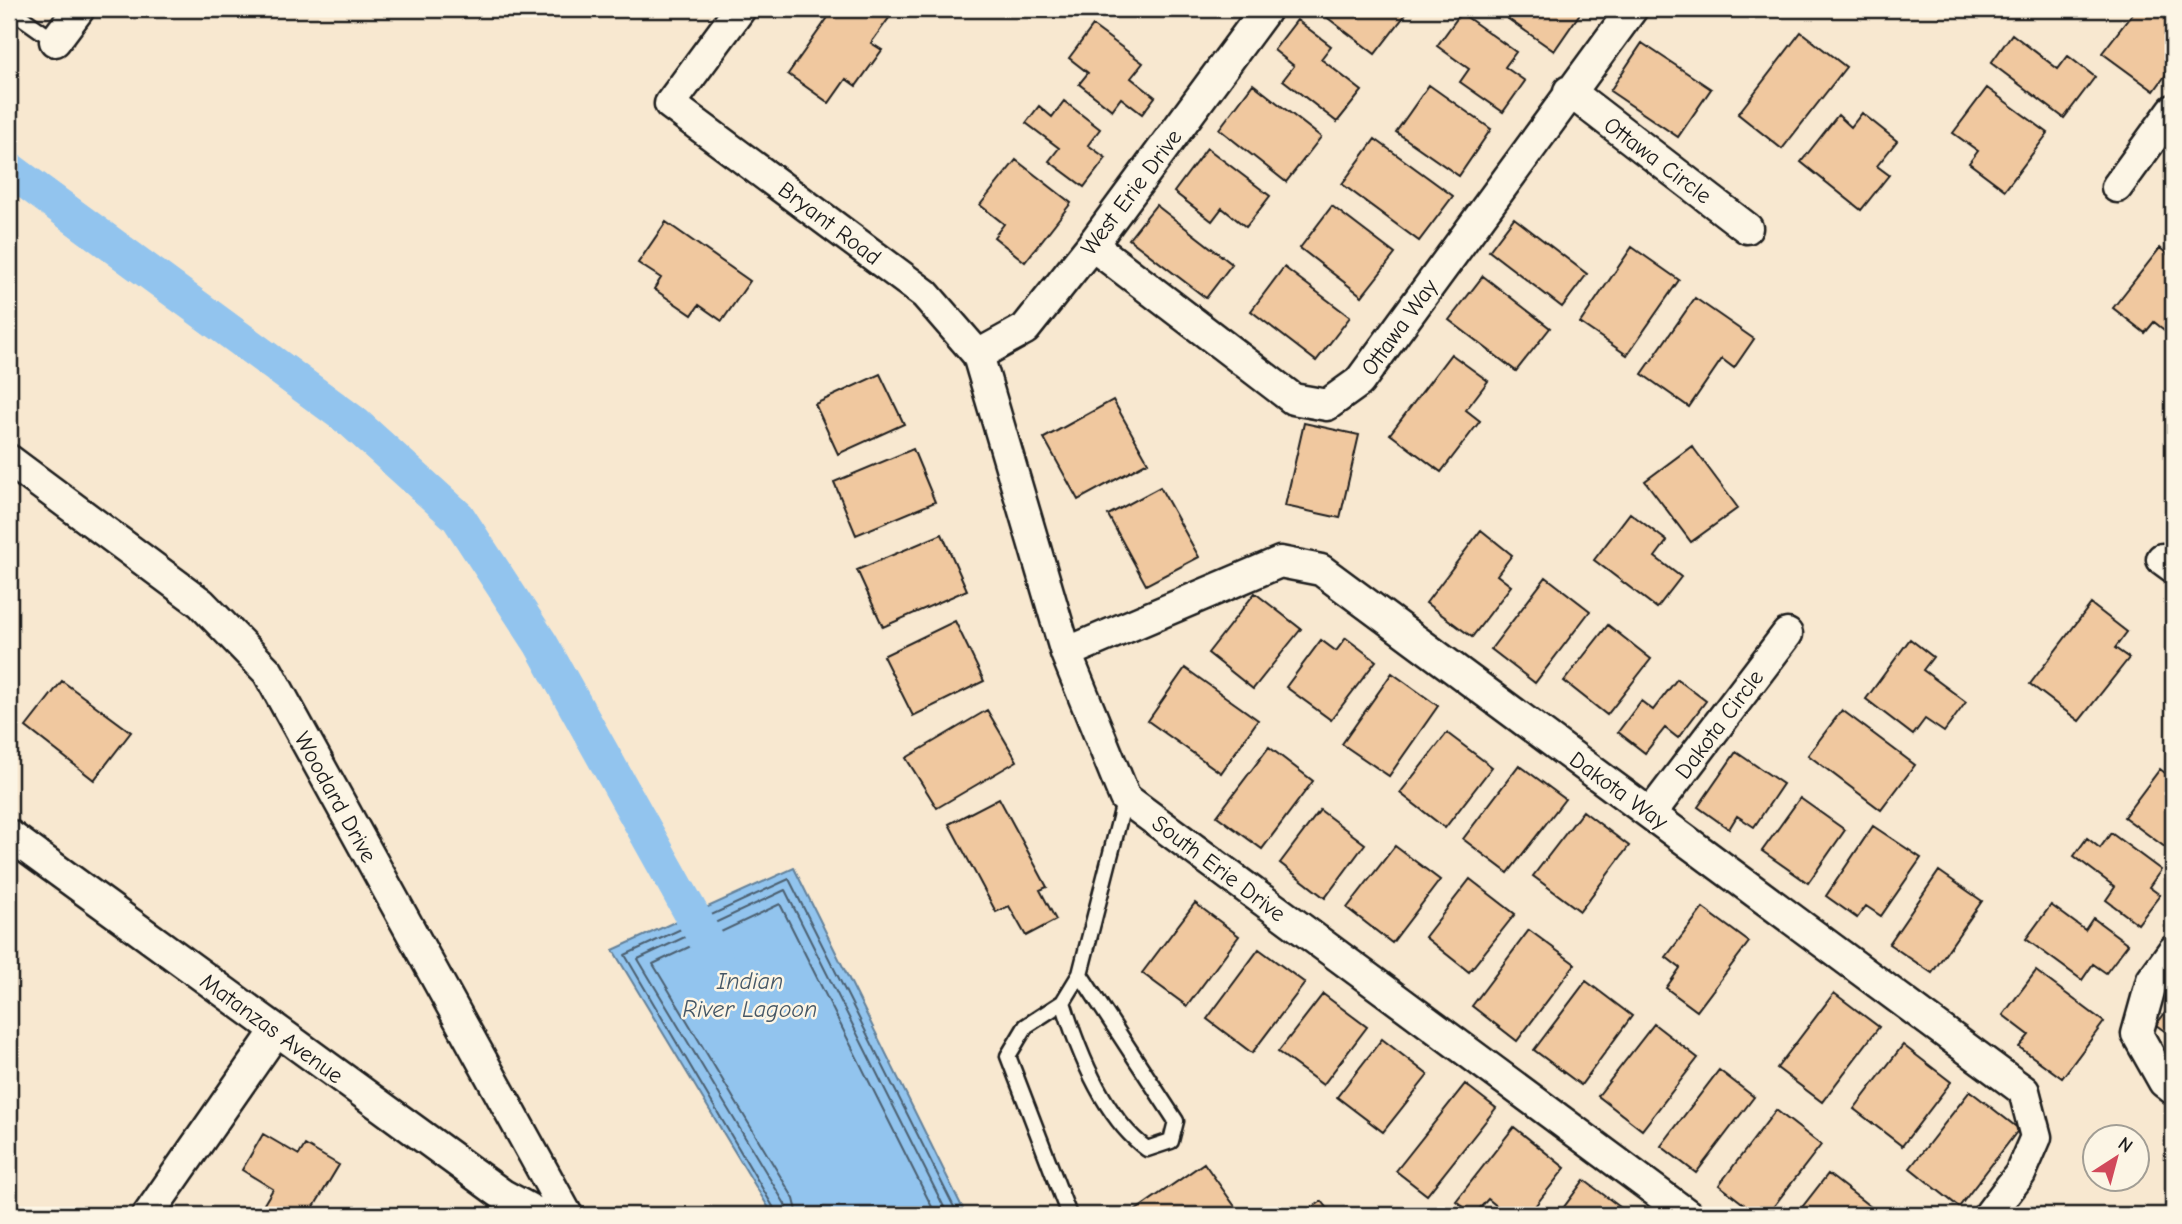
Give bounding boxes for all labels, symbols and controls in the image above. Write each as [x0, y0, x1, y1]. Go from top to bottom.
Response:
street label: Ottawa Circle [1599, 111, 1717, 210]
street label: West Erie Drive [1075, 124, 1188, 261]
street label: Bryant Road [773, 176, 886, 271]
street label: Ottawa Way [1355, 273, 1444, 381]
street label: Dakota Circle [1670, 664, 1769, 784]
street label: Woodard Drive [289, 727, 383, 867]
street label: Dakota Way [1564, 746, 1674, 836]
street label: South Erie Drive [1147, 809, 1291, 927]
street label: Matanzas Avenue [195, 967, 349, 1089]
water label: Indian River Lagoon [683, 967, 817, 1023]
north arrow [2080, 1122, 2150, 1192]
text: N [2114, 1133, 2137, 1158]

